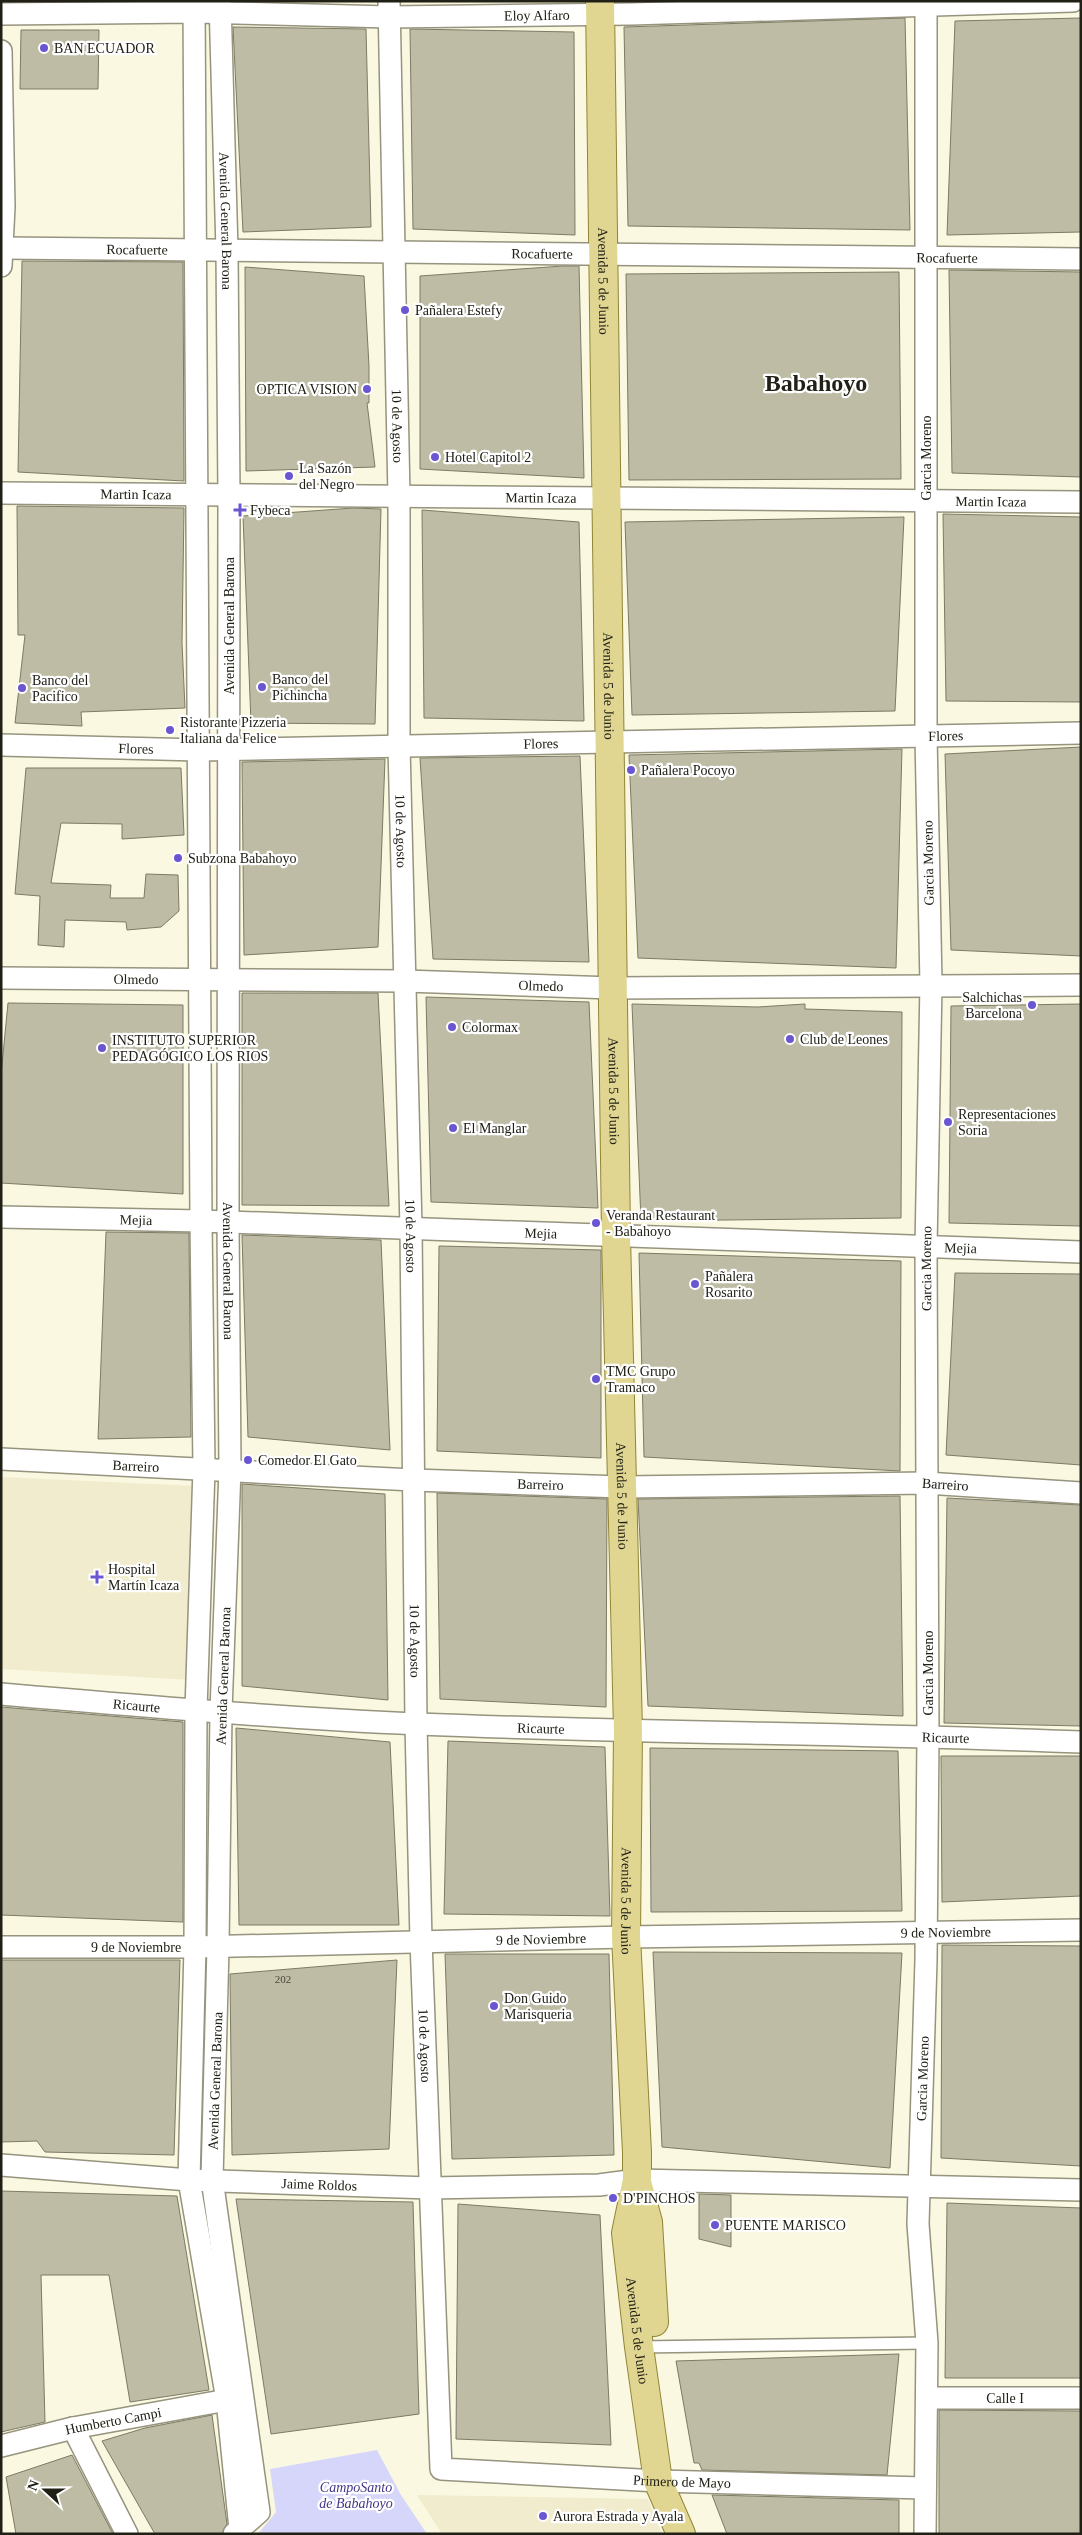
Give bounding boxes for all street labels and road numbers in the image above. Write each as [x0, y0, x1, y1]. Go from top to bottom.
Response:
street label: Eloy Alfaro [504, 8, 570, 24]
street label: Avenida General Barona [216, 152, 234, 291]
street label: Avenida 5 de Junio [595, 227, 611, 335]
street label: Rocafuerte [106, 242, 168, 258]
street label: Rocafuerte [511, 246, 573, 262]
street label: Rocafuerte [916, 250, 978, 266]
street label: 10 de Agosto [389, 389, 405, 463]
street label: Garcia Moreno [919, 415, 934, 501]
street label: Martin Icaza [100, 487, 172, 502]
street label: Martin Icaza [505, 490, 577, 506]
street label: Martin Icaza [955, 494, 1027, 510]
street label: Avenida General Barona [222, 556, 237, 695]
street label: Avenida 5 de Junio [600, 632, 617, 740]
street label: Flores [928, 728, 963, 744]
street label: Flores [523, 736, 559, 752]
street label: Flores [118, 741, 154, 757]
street label: 10 de Agosto [392, 794, 409, 868]
street label: Garcia Moreno [920, 820, 937, 906]
street label: Olmedo [113, 972, 159, 987]
street label: Olmedo [518, 978, 564, 994]
street label: Avenida 5 de Junio [605, 1037, 622, 1145]
street label: 10 de Agosto [402, 1199, 418, 1273]
street label: Avenida General Barona [220, 1202, 236, 1341]
street label: Mejia [119, 1212, 153, 1228]
street label: Mejia [524, 1225, 558, 1242]
street label: Garcia Moreno [919, 1226, 934, 1311]
street label: Mejia [944, 1240, 978, 1256]
street label: Avenida 5 de Junio [613, 1442, 631, 1550]
street label: Barreiro [112, 1458, 159, 1475]
street label: Barreiro [517, 1476, 564, 1493]
street label: Barreiro [921, 1476, 969, 1494]
street label: 10 de Agosto [407, 1604, 423, 1678]
street label: Avenida General Barona [214, 1606, 233, 1745]
street label: Garcia Moreno [921, 1630, 936, 1716]
street label: Ricaurte [112, 1697, 161, 1715]
street label: Ricaurte [517, 1720, 565, 1737]
street label: Ricaurte [922, 1730, 970, 1746]
street label: Avenida 5 de Junio [618, 1847, 634, 1955]
street label: 9 de Noviembre [901, 1924, 991, 1941]
street label: 9 de Noviembre [496, 1931, 586, 1948]
street label: 9 de Noviembre [91, 1940, 181, 1955]
street label: 10 de Agosto [416, 2008, 433, 2083]
street label: Avenida General Barona [206, 2011, 225, 2150]
street label: Garcia Moreno [914, 2036, 932, 2121]
street label: Jaime Roldos [281, 2176, 357, 2194]
street label: Avenida 5 de Junio [623, 2277, 651, 2385]
street label: Calle I [986, 2391, 1024, 2406]
street label: Humberto Campi [64, 2405, 163, 2438]
street label: Primero de Mayo [633, 2473, 731, 2491]

